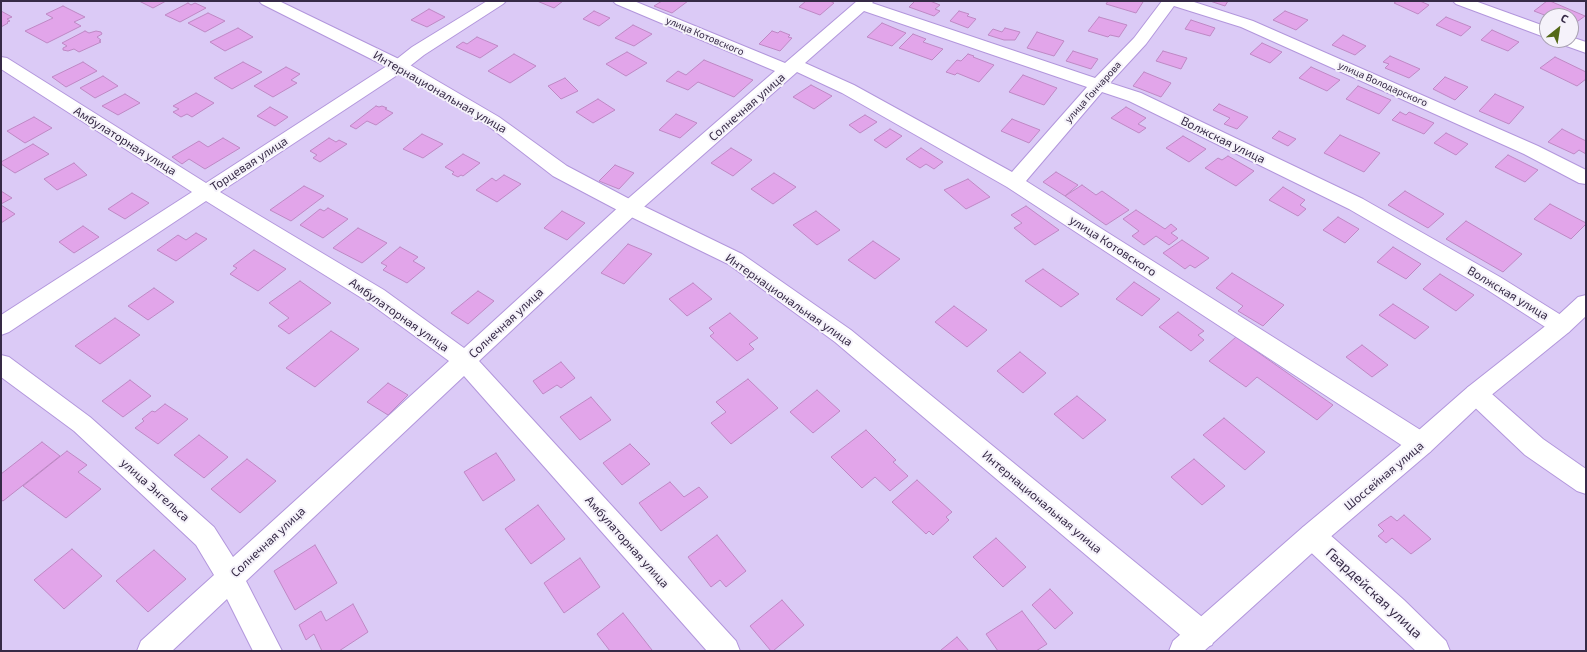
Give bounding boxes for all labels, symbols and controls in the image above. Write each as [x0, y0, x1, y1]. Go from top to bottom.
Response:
north arrow [1539, 8, 1579, 48]
text: С [1559, 11, 1571, 25]
street label: улица Котовского [664, 14, 746, 58]
street label: Интернациональная улица [371, 48, 509, 136]
street label: улица Гончарова [1062, 59, 1124, 125]
street label: улица Володарского [1336, 59, 1430, 109]
street label: Солнечная улица [706, 70, 788, 144]
street label: Амбулаторная улица [71, 103, 179, 179]
street label: Волжская улица [1178, 113, 1268, 167]
street label: Торцевая улица [208, 134, 290, 194]
street label: улица Котовского [1067, 213, 1159, 279]
street label: Интернациональная улица [723, 251, 855, 349]
street label: Волжская улица [1465, 263, 1551, 323]
street label: Амбулаторная улица [346, 275, 452, 355]
street label: Солнечная улица [466, 285, 546, 361]
street label: Шоссейная улица [1341, 439, 1427, 513]
street label: Интернациональная улица [979, 448, 1105, 556]
street label: улица Энгельса [118, 455, 192, 525]
street label: Амбулаторная улица [582, 493, 672, 591]
street label: Солнечная улица [228, 504, 308, 580]
street label: Гвардейская улица [1322, 544, 1426, 642]

